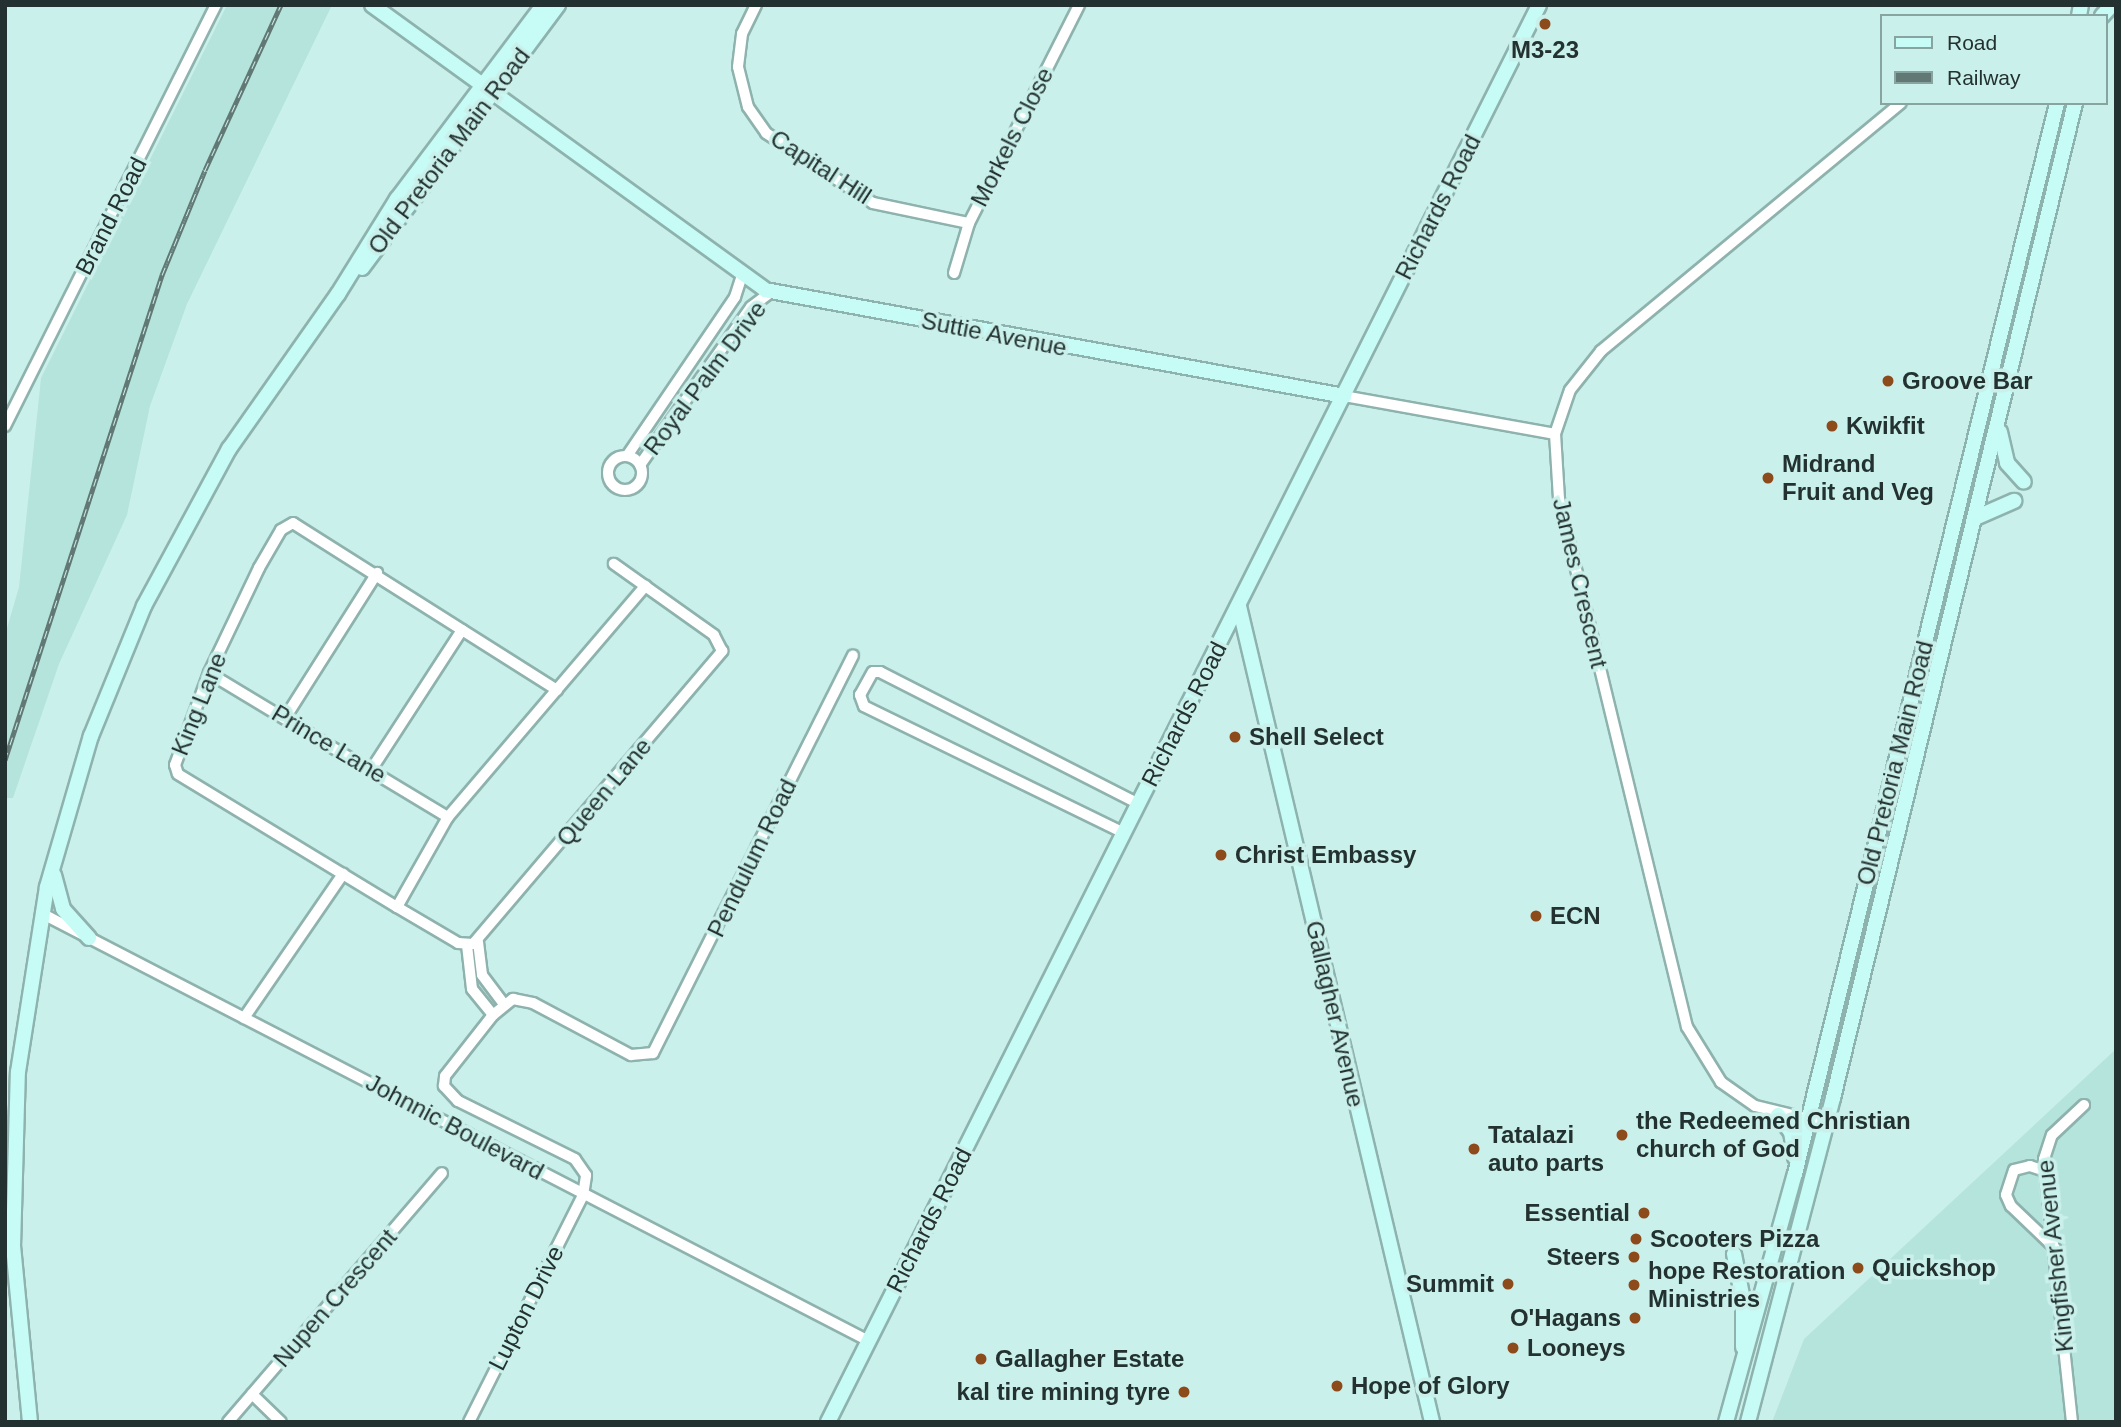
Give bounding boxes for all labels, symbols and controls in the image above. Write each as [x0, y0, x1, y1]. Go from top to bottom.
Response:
legend [1880, 14, 2107, 105]
marker: M3-23 [1537, 16, 1553, 32]
text: Road [1947, 31, 1997, 54]
place label: M3-23 [1511, 36, 1579, 64]
street label: Old Pretoria Main Road [362, 42, 536, 260]
street label: Morkels Close [965, 63, 1059, 211]
text: Railway [1947, 66, 2021, 89]
street label: Capital Hill [765, 124, 877, 210]
street label: Richards Road [1389, 130, 1487, 284]
street label: Brand Road [69, 152, 153, 280]
street label: Royal Palm Drive [638, 295, 772, 461]
street label: Suttie Avenue [918, 306, 1070, 362]
place label: Groove Bar [1902, 367, 2033, 395]
marker: Groove Bar [1880, 373, 1896, 389]
place label: Kwikfit [1846, 412, 1925, 440]
marker: Kwikfit [1824, 418, 1840, 434]
place label: Midrand Fruit and Veg [1782, 450, 1934, 506]
marker: Midrand Fruit and Veg [1760, 470, 1776, 486]
street label: James Crescent [1546, 495, 1614, 671]
street label: Richards Road [1135, 637, 1233, 791]
street label: Old Pretoria Main Road [1851, 638, 1939, 888]
street label: King Lane [165, 648, 233, 760]
street label: Prince Lane [267, 699, 391, 789]
place label: Shell Select [1249, 723, 1384, 751]
marker: Shell Select [1227, 729, 1243, 745]
street label: Queen Lane [551, 732, 657, 852]
street label: Pendulum Road [701, 774, 803, 942]
place label: Christ Embassy [1235, 841, 1416, 869]
marker: Christ Embassy [1213, 847, 1229, 863]
place label: ECN [1550, 902, 1601, 930]
marker: ECN [1528, 908, 1544, 924]
street label: Gallagher Avenue [1299, 917, 1371, 1111]
street label: Johnnic Boulevard [361, 1068, 549, 1186]
place label: the Redeemed Christian church of God [1636, 1107, 1911, 1163]
place label: Tatalazi auto parts [1488, 1121, 1604, 1177]
marker: the Redeemed Christian church of God [1614, 1127, 1630, 1143]
marker: Tatalazi auto parts [1466, 1141, 1482, 1157]
street label: Richards Road [880, 1143, 978, 1297]
street label: Kingfisher Avenue [2031, 1158, 2079, 1354]
place label: Essential [1525, 1199, 1630, 1227]
marker: Essential [1636, 1205, 1652, 1221]
street label: Nupen Crescent [267, 1223, 403, 1373]
place label: Scooters Pizza [1650, 1225, 1819, 1253]
marker: Scooters Pizza [1628, 1231, 1644, 1247]
street label: Lupton Drive [482, 1241, 570, 1375]
place label: Steers [1547, 1243, 1620, 1271]
marker: Steers [1626, 1249, 1642, 1265]
place label: Quickshop [1872, 1254, 1996, 1282]
place label: hope Restoration Ministries [1648, 1257, 1845, 1313]
marker: Quickshop [1850, 1260, 1866, 1276]
place label: Summit [1406, 1270, 1494, 1298]
marker: Summit [1500, 1276, 1516, 1292]
marker: hope Restoration Ministries [1626, 1277, 1642, 1293]
place label: O'Hagans [1510, 1304, 1621, 1332]
marker: O'Hagans [1627, 1310, 1643, 1326]
place label: Looneys [1527, 1334, 1626, 1362]
marker: Looneys [1505, 1340, 1521, 1356]
place label: Gallagher Estate [995, 1345, 1184, 1373]
marker: Gallagher Estate [973, 1351, 989, 1367]
place label: Hope of Glory [1351, 1372, 1510, 1400]
place label: kal tire mining tyre [957, 1378, 1170, 1406]
marker: Hope of Glory [1329, 1378, 1345, 1394]
marker: kal tire mining tyre [1176, 1384, 1192, 1400]

